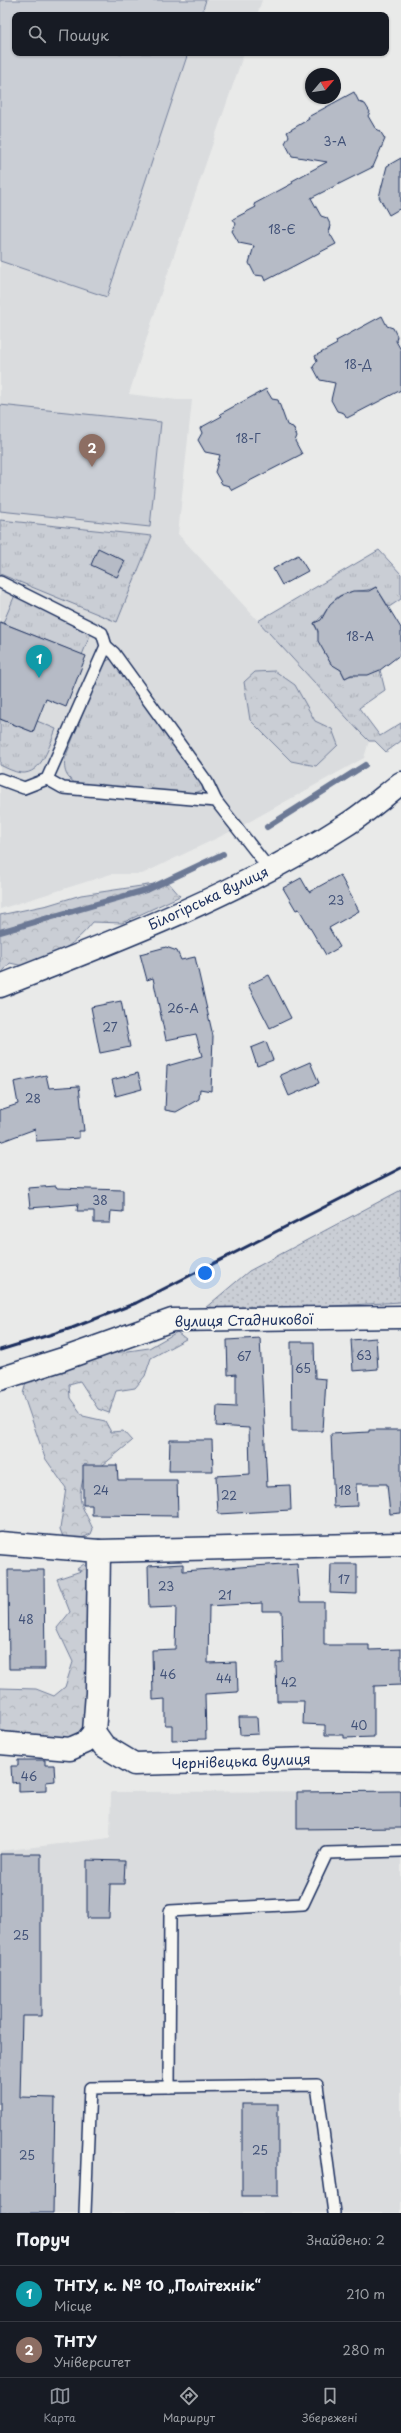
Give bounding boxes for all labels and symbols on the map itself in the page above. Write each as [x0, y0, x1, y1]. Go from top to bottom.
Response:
north arrow [305, 68, 341, 104]
house number: 3-А [324, 132, 346, 150]
house number: 18-Є [268, 220, 296, 238]
house number: 18-Д [344, 355, 372, 373]
house number: 18-Г [235, 429, 261, 447]
pin: 2 [79, 434, 105, 467]
house number: 18-А [346, 627, 374, 645]
pin: 1 [26, 645, 52, 678]
street label: Білогірська вулиця [144, 861, 272, 935]
house number: 23 [328, 891, 344, 909]
house number: 26-А [167, 999, 199, 1017]
house number: 27 [103, 1018, 118, 1036]
house number: 28 [25, 1089, 41, 1107]
house number: 38 [92, 1191, 108, 1209]
your location [195, 1263, 215, 1283]
street label: вулиця Стадникової [174, 1308, 315, 1332]
house number: 63 [356, 1346, 372, 1364]
house number: 67 [237, 1347, 252, 1365]
house number: 65 [295, 1359, 311, 1377]
house number: 24 [93, 1481, 109, 1499]
house number: 18 [339, 1481, 351, 1499]
house number: 22 [221, 1486, 237, 1504]
house number: 17 [338, 1570, 350, 1588]
house number: 23 [158, 1577, 174, 1595]
house number: 21 [218, 1586, 232, 1604]
house number: 48 [18, 1610, 34, 1628]
house number: 46 [160, 1665, 176, 1683]
house number: 44 [216, 1669, 232, 1687]
house number: 42 [281, 1673, 297, 1691]
house number: 40 [351, 1716, 368, 1734]
street label: Чернівецька вулиця [171, 1748, 311, 1774]
house number: 46 [21, 1767, 37, 1785]
house number: 25 [13, 1926, 29, 1944]
house number: 25 [252, 2141, 268, 2159]
house number: 25 [19, 2146, 35, 2164]

